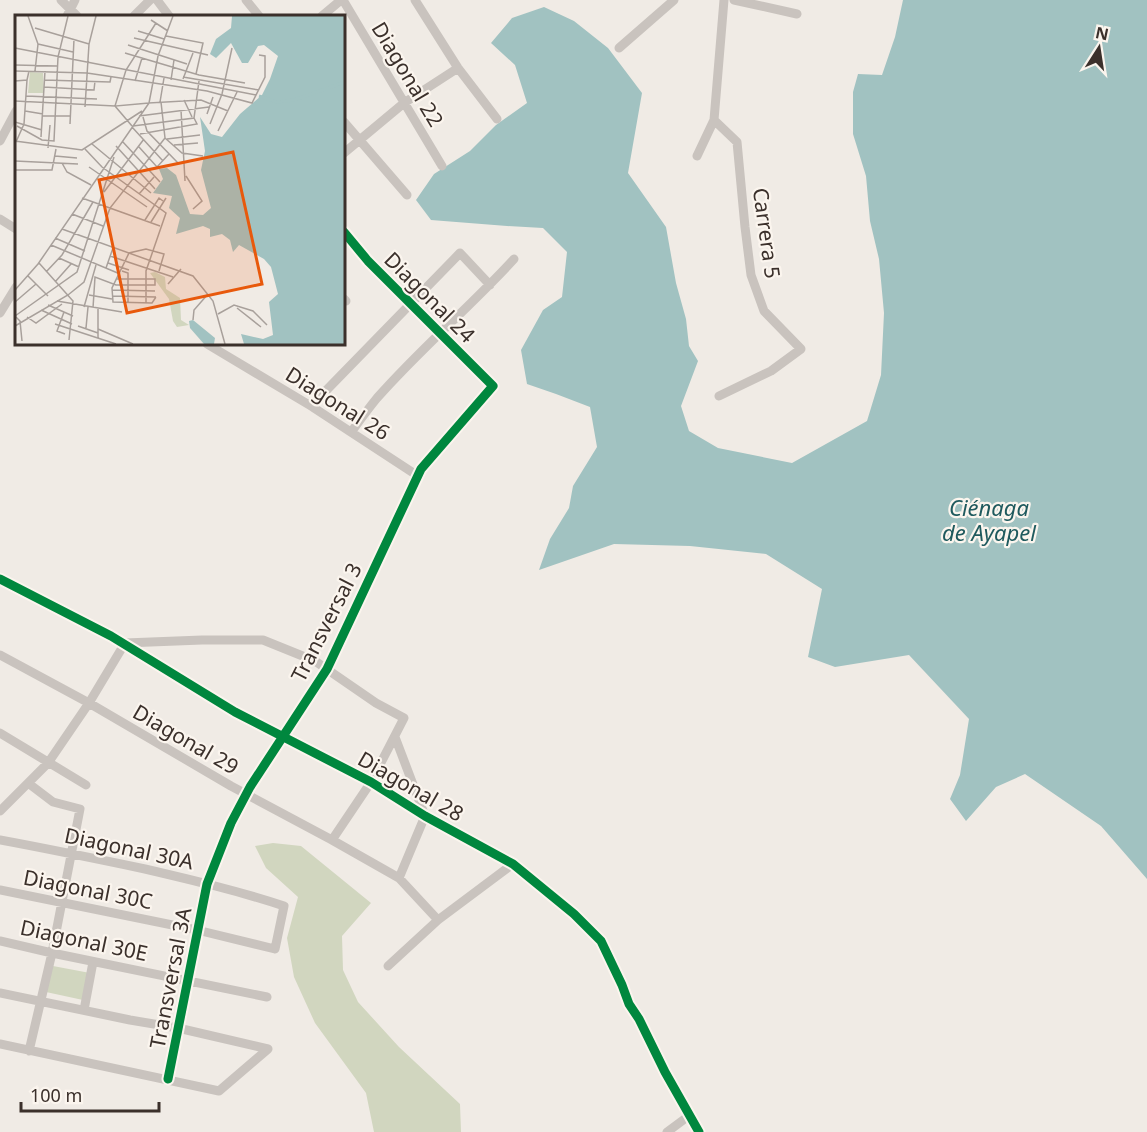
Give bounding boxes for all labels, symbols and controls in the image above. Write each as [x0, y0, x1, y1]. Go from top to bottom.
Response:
inset map [15, 15, 345, 345]
street label: Diagonal 22 [366, 16, 450, 132]
north arrow [1069, 18, 1129, 78]
text: N [1093, 21, 1111, 45]
street label: Carrera 5 [747, 186, 787, 280]
street label: Diagonal 24 [378, 245, 482, 349]
street label: Diagonal 26 [281, 360, 395, 446]
water label: Ciénaga de Ayapel [942, 492, 1037, 547]
street label: Transversal 3 [284, 558, 368, 686]
street label: Diagonal 29 [128, 697, 244, 781]
street label: Diagonal 28 [353, 744, 469, 828]
street label: Diagonal 30A [62, 821, 197, 875]
street label: Diagonal 30C [21, 863, 155, 915]
street label: Transversal 3A [143, 905, 197, 1051]
street label: Diagonal 30E [18, 913, 150, 967]
scale bar [21, 1075, 159, 1113]
text: 100 m [30, 1083, 82, 1107]

